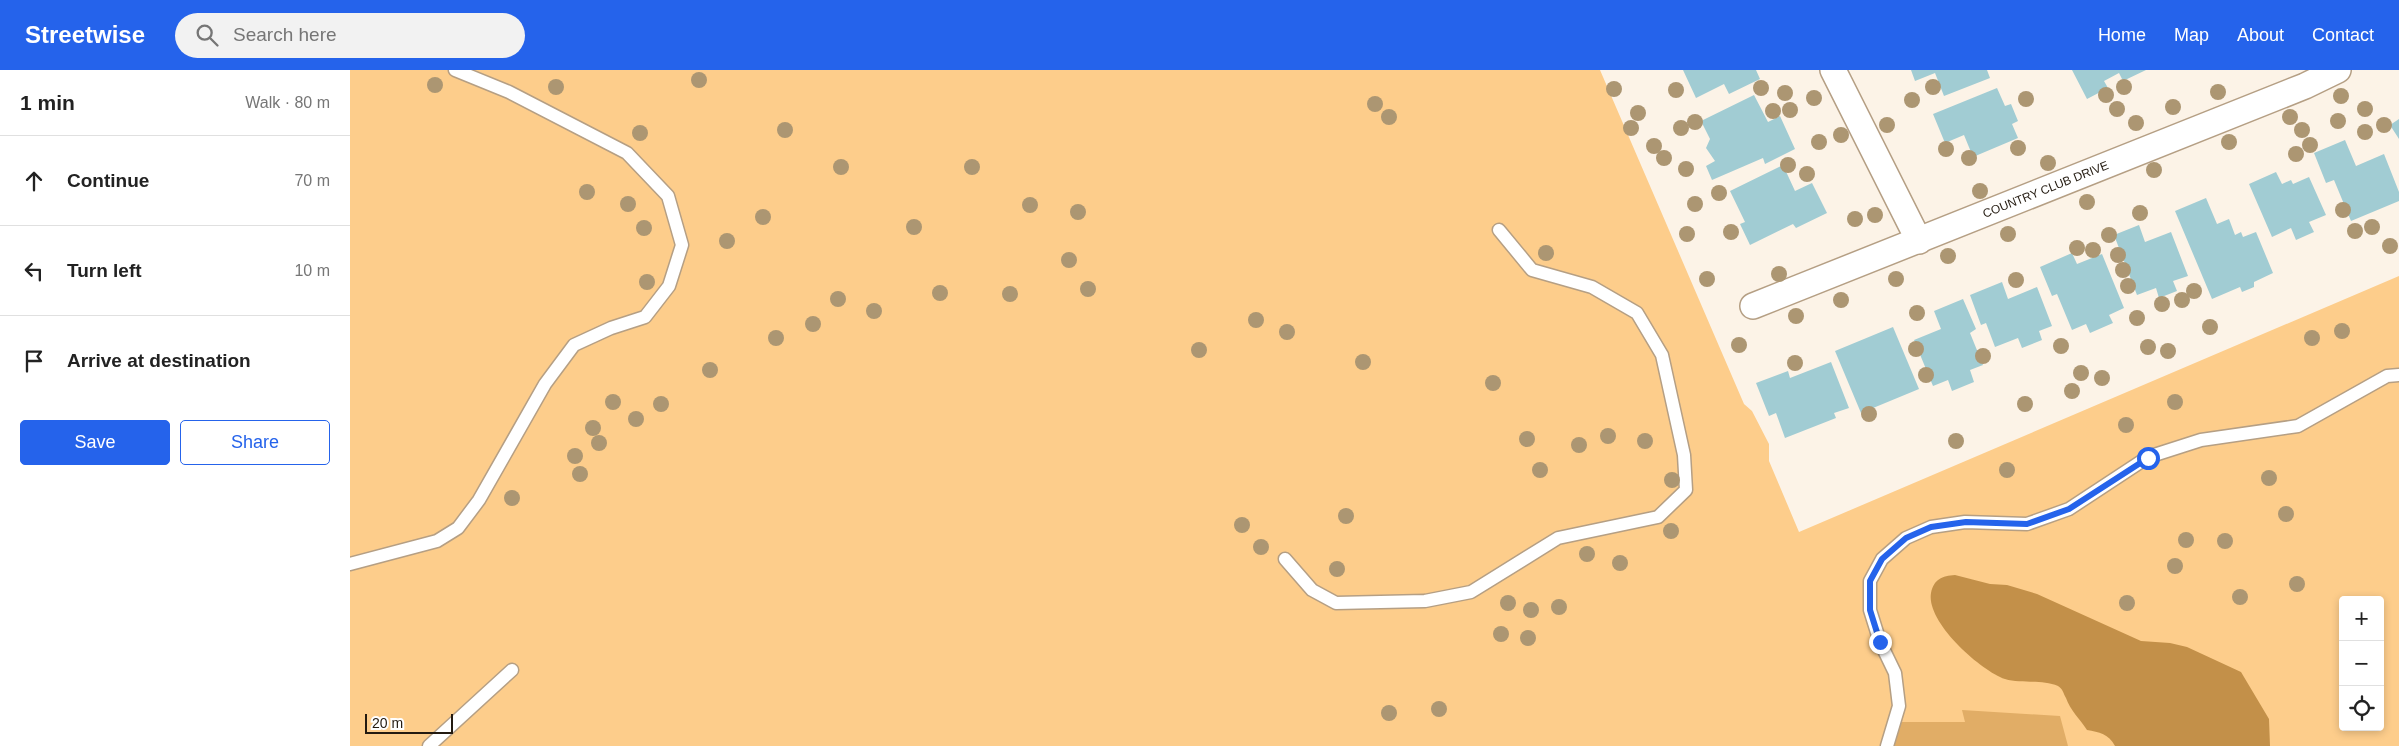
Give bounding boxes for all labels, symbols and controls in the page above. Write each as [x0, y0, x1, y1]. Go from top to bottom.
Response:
search box [175, 13, 525, 58]
text: Streetwise [25, 21, 145, 48]
icon: search [193, 21, 221, 49]
text: Search here [233, 24, 337, 45]
text: Home [2098, 25, 2146, 45]
text: Map [2174, 25, 2209, 45]
text: About [2237, 25, 2284, 45]
text: Contact [2312, 25, 2374, 45]
text: 1 min [20, 91, 75, 114]
text: Walk · 80 m [245, 94, 330, 111]
street label: COUNTRY CLUB DRIVE [1981, 158, 2111, 221]
icon: ahead [20, 167, 48, 195]
text: Continue [67, 170, 149, 191]
text: 70 m [294, 172, 330, 189]
icon: left [20, 257, 48, 285]
text: Turn left [67, 260, 142, 281]
text: 10 m [294, 262, 330, 279]
icon: arrive [20, 347, 48, 375]
text: Arrive at destination [67, 350, 251, 371]
button: Save [20, 420, 170, 465]
button: Share [180, 420, 330, 465]
route start [2137, 447, 2160, 470]
map controls [2339, 596, 2384, 731]
button: + [2339, 596, 2384, 641]
route end [1869, 631, 1892, 654]
button: − [2339, 641, 2384, 686]
button: locate [2339, 686, 2384, 731]
scale bar [365, 711, 452, 734]
text: 20 m [372, 715, 403, 731]

